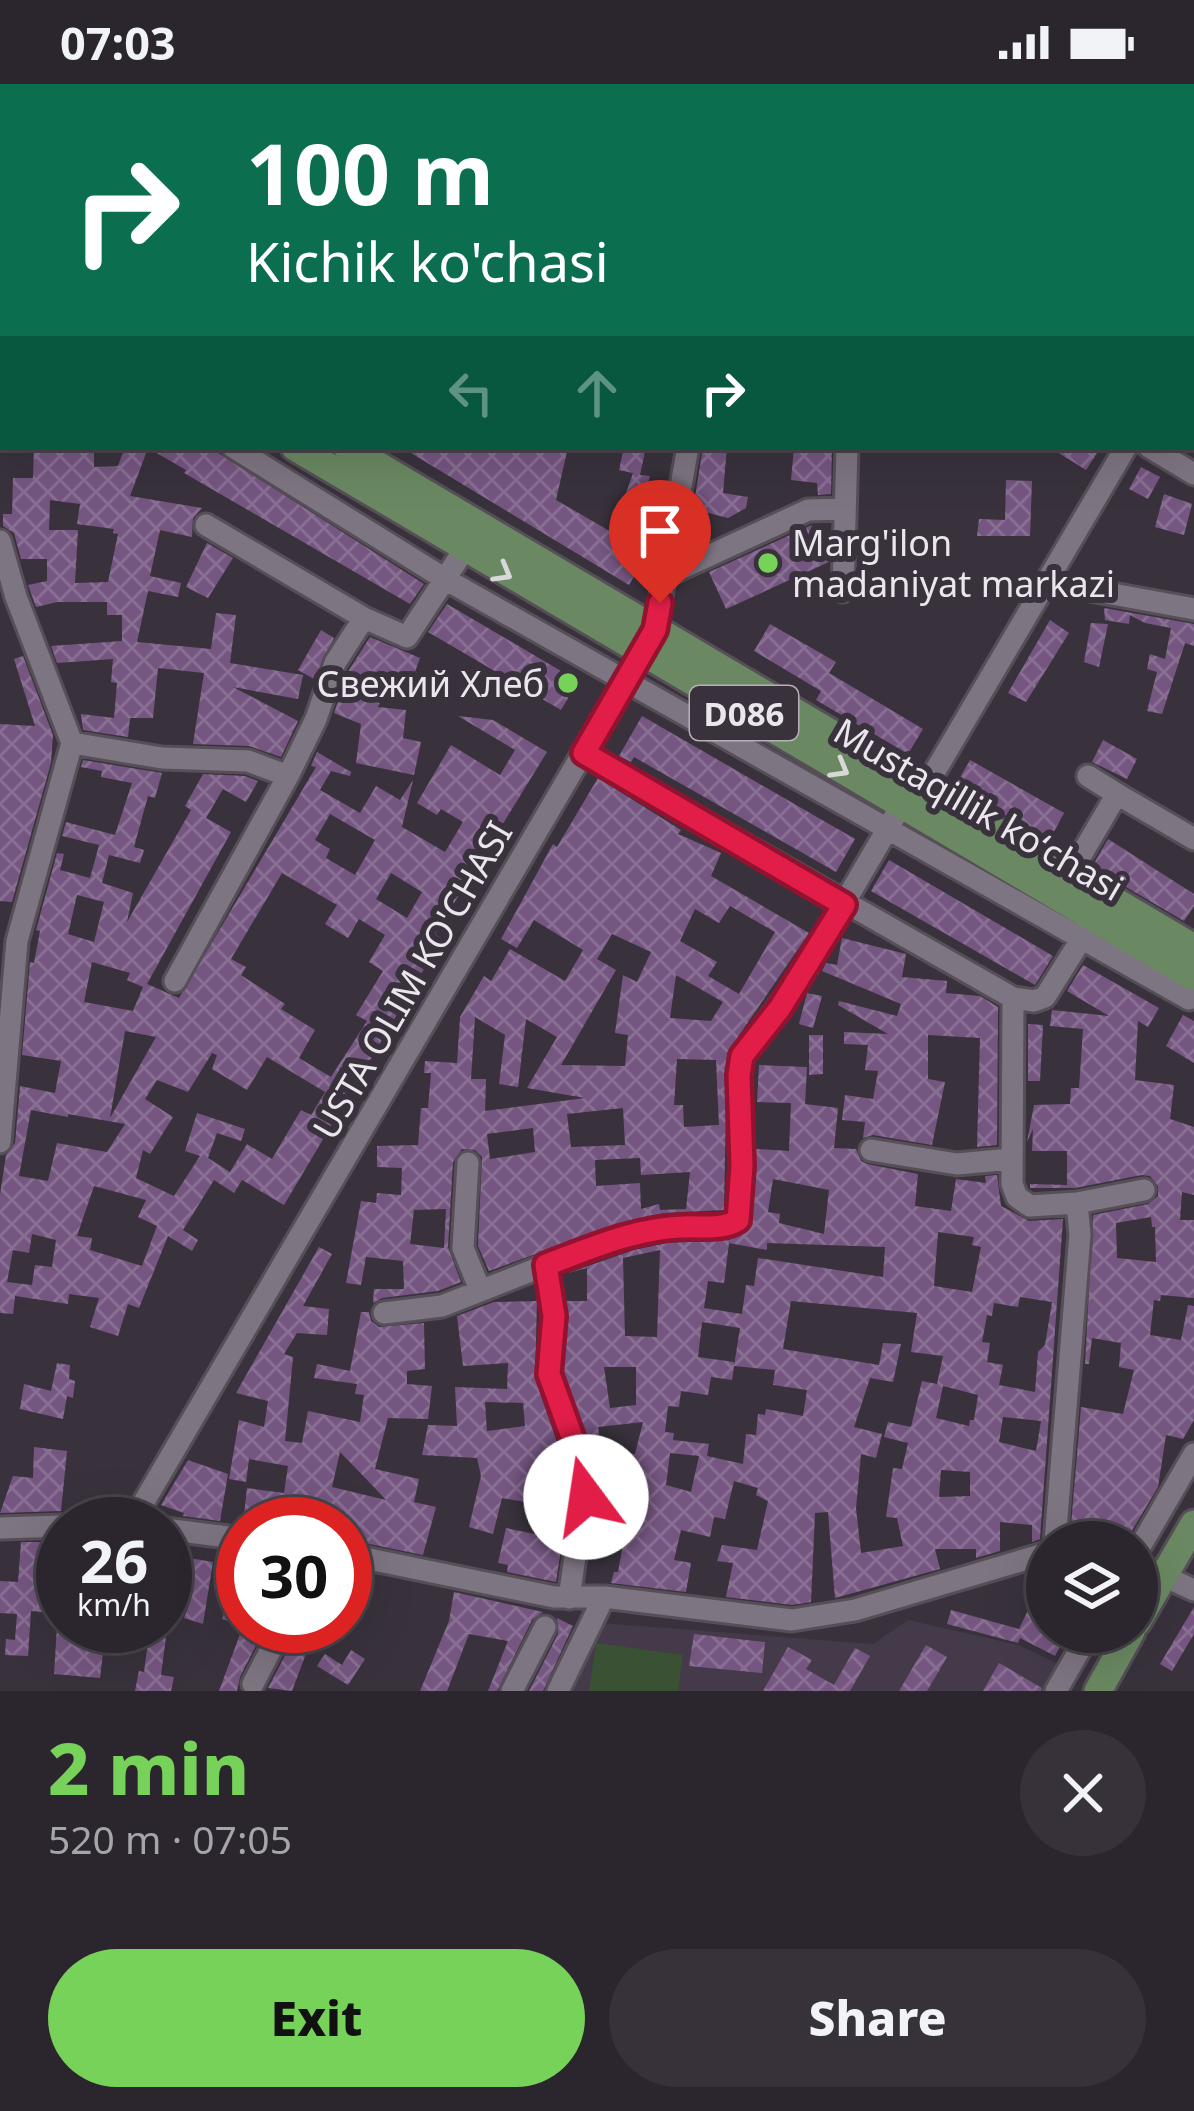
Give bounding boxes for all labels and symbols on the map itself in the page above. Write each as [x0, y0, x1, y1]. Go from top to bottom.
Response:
pin [609, 480, 711, 603]
place label: Marg'ilon madaniyat markazi [792, 518, 1115, 608]
marker: Marg'ilon madaniyat markazi [755, 550, 781, 576]
one-way arrow [490, 558, 512, 581]
place label: Свежий Хлеб [317, 659, 544, 708]
marker: Свежий Хлеб [555, 670, 581, 696]
road number: D086 [690, 686, 798, 740]
street label: Mustaqillik koʻchasi [825, 706, 1133, 912]
one-way arrow [827, 755, 849, 777]
street label: USTA OLIM KO'CHASI [301, 812, 523, 1148]
position arrow [523, 1434, 649, 1560]
speed limit sign: 30 [216, 1497, 372, 1653]

